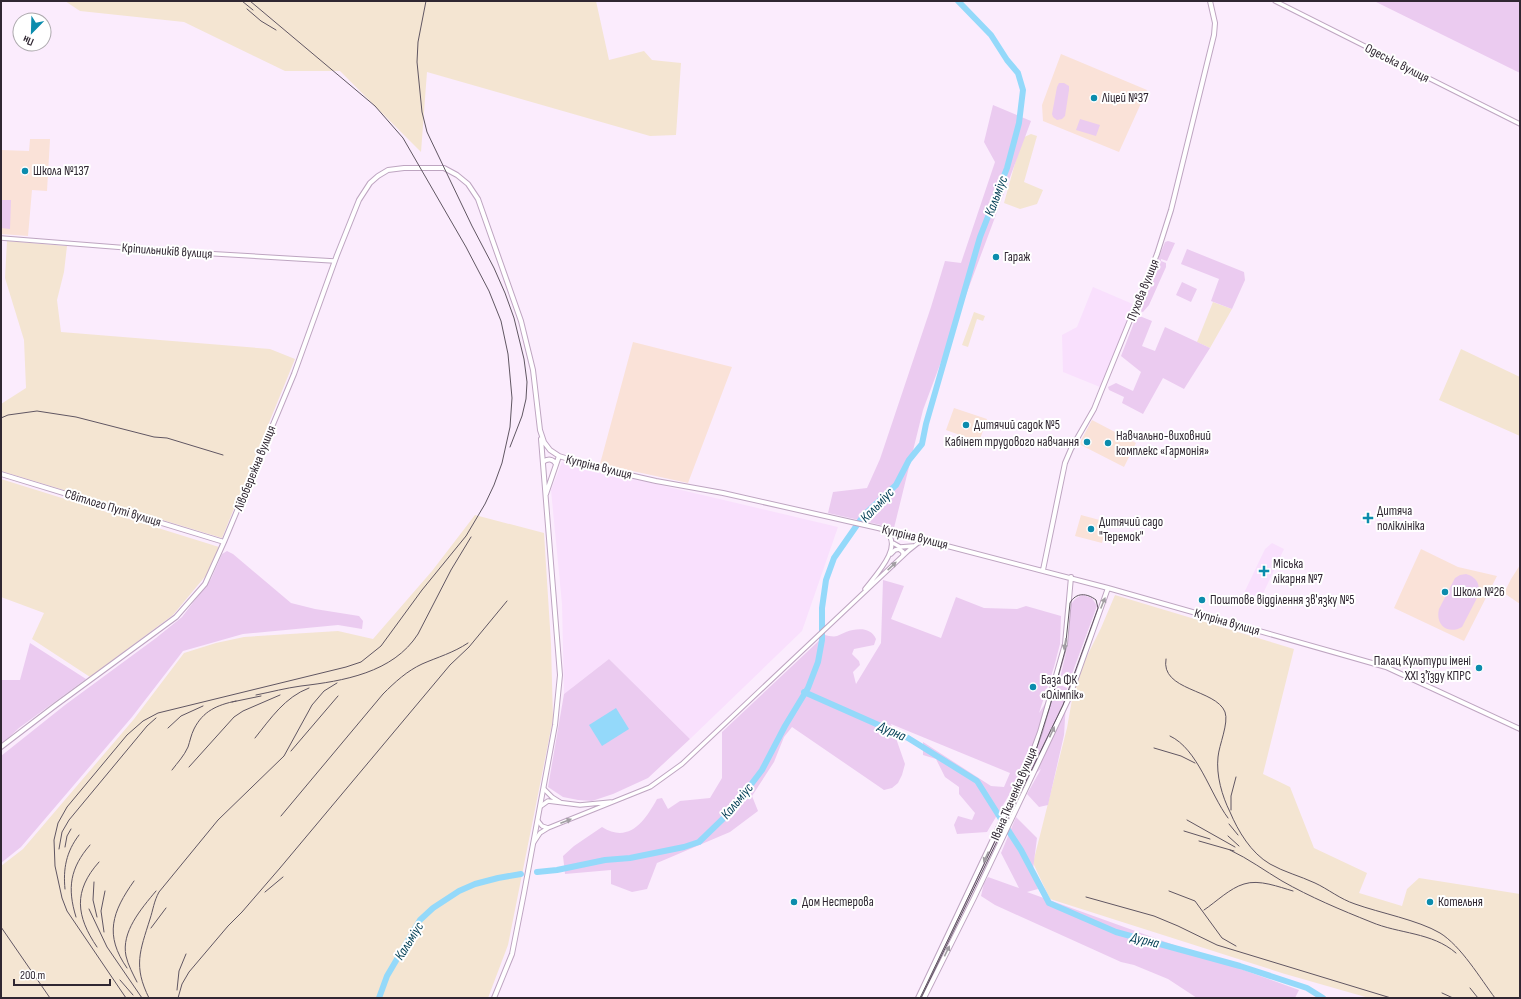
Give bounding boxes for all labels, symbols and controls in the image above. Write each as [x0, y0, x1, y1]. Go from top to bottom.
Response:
north arrow [12, 12, 52, 52]
text: Пн [21, 33, 36, 49]
street label: Одеська вулиця [1362, 40, 1432, 86]
place label: Ліцей №37 [1101, 90, 1149, 106]
marker: Ліцей №37 [1089, 93, 1099, 103]
place label: Школа №137 [33, 163, 90, 179]
marker: Школа №137 [20, 166, 30, 176]
water label: Кальміус [981, 173, 1012, 219]
street label: Кріпильників вулиця [121, 240, 213, 262]
place label: Гараж [1004, 249, 1030, 265]
marker: Гараж [991, 252, 1001, 262]
street label: Пухова вулиця [1123, 257, 1163, 323]
place label: Дитячий садок №5 [974, 417, 1060, 433]
marker: Дитячий садок №5 [961, 420, 971, 430]
street label: Лівобережна вулиця [230, 423, 279, 514]
place label: Навчально-виховний комплекс «Гармонія» [1116, 428, 1211, 459]
place label: Кабінет трудового навчання [945, 434, 1079, 450]
marker: Кабінет трудового навчання [1082, 437, 1092, 447]
marker: Навчально-виховний комплекс «Гармонія» [1103, 438, 1113, 448]
street label: Купріна вулиця [564, 451, 634, 483]
water label: Кальміус [856, 484, 898, 526]
street label: Світлого Путі вулиця [63, 486, 163, 530]
place label: Дитяча поліклініка [1377, 503, 1425, 534]
marker: Дитяча поліклініка [1362, 512, 1374, 524]
place label: Дитячий садо "Теремок" [1099, 514, 1163, 545]
street label: Купріна вулиця [880, 521, 950, 553]
marker: Дитячий садо "Теремок" [1086, 524, 1096, 534]
place label: Міська лікарня №7 [1273, 556, 1324, 587]
one-way arrow [887, 561, 897, 571]
marker: Міська лікарня №7 [1258, 565, 1270, 577]
place label: Школа №26 [1453, 584, 1505, 600]
marker: Школа №26 [1440, 587, 1450, 597]
place label: Поштове відділення зв'язку №5 [1210, 592, 1354, 608]
marker: Поштове відділення зв'язку №5 [1197, 595, 1207, 605]
one-way arrow [1101, 596, 1107, 608]
street label: Купріна вулиця [1192, 605, 1262, 639]
one-way arrow [1061, 637, 1067, 650]
place label: Палац Культури імені XXI з'їзду КПРС [1374, 653, 1471, 684]
marker: Палац Культури імені XXI з'їзду КПРС [1474, 663, 1484, 673]
place label: База ФК «Олімпік» [1041, 672, 1084, 703]
marker: База ФК «Олімпік» [1028, 682, 1038, 692]
water label: Дурна [875, 717, 909, 745]
one-way arrow [1049, 727, 1055, 738]
street label: Івана Ткаченка вулиця [987, 745, 1041, 843]
water label: Кальміус [717, 779, 757, 822]
one-way arrow [560, 818, 572, 824]
one-way arrow [983, 851, 989, 862]
place label: Дом Нестерова [802, 894, 874, 910]
place label: Котельня [1438, 894, 1483, 910]
marker: Дом Нестерова [789, 897, 799, 907]
marker: Котельня [1425, 897, 1435, 907]
water label: Кальміус [391, 918, 428, 963]
water label: Дурна [1128, 928, 1161, 952]
one-way arrow [944, 945, 951, 956]
scale bar [14, 961, 110, 987]
text: 200 m [20, 968, 46, 983]

